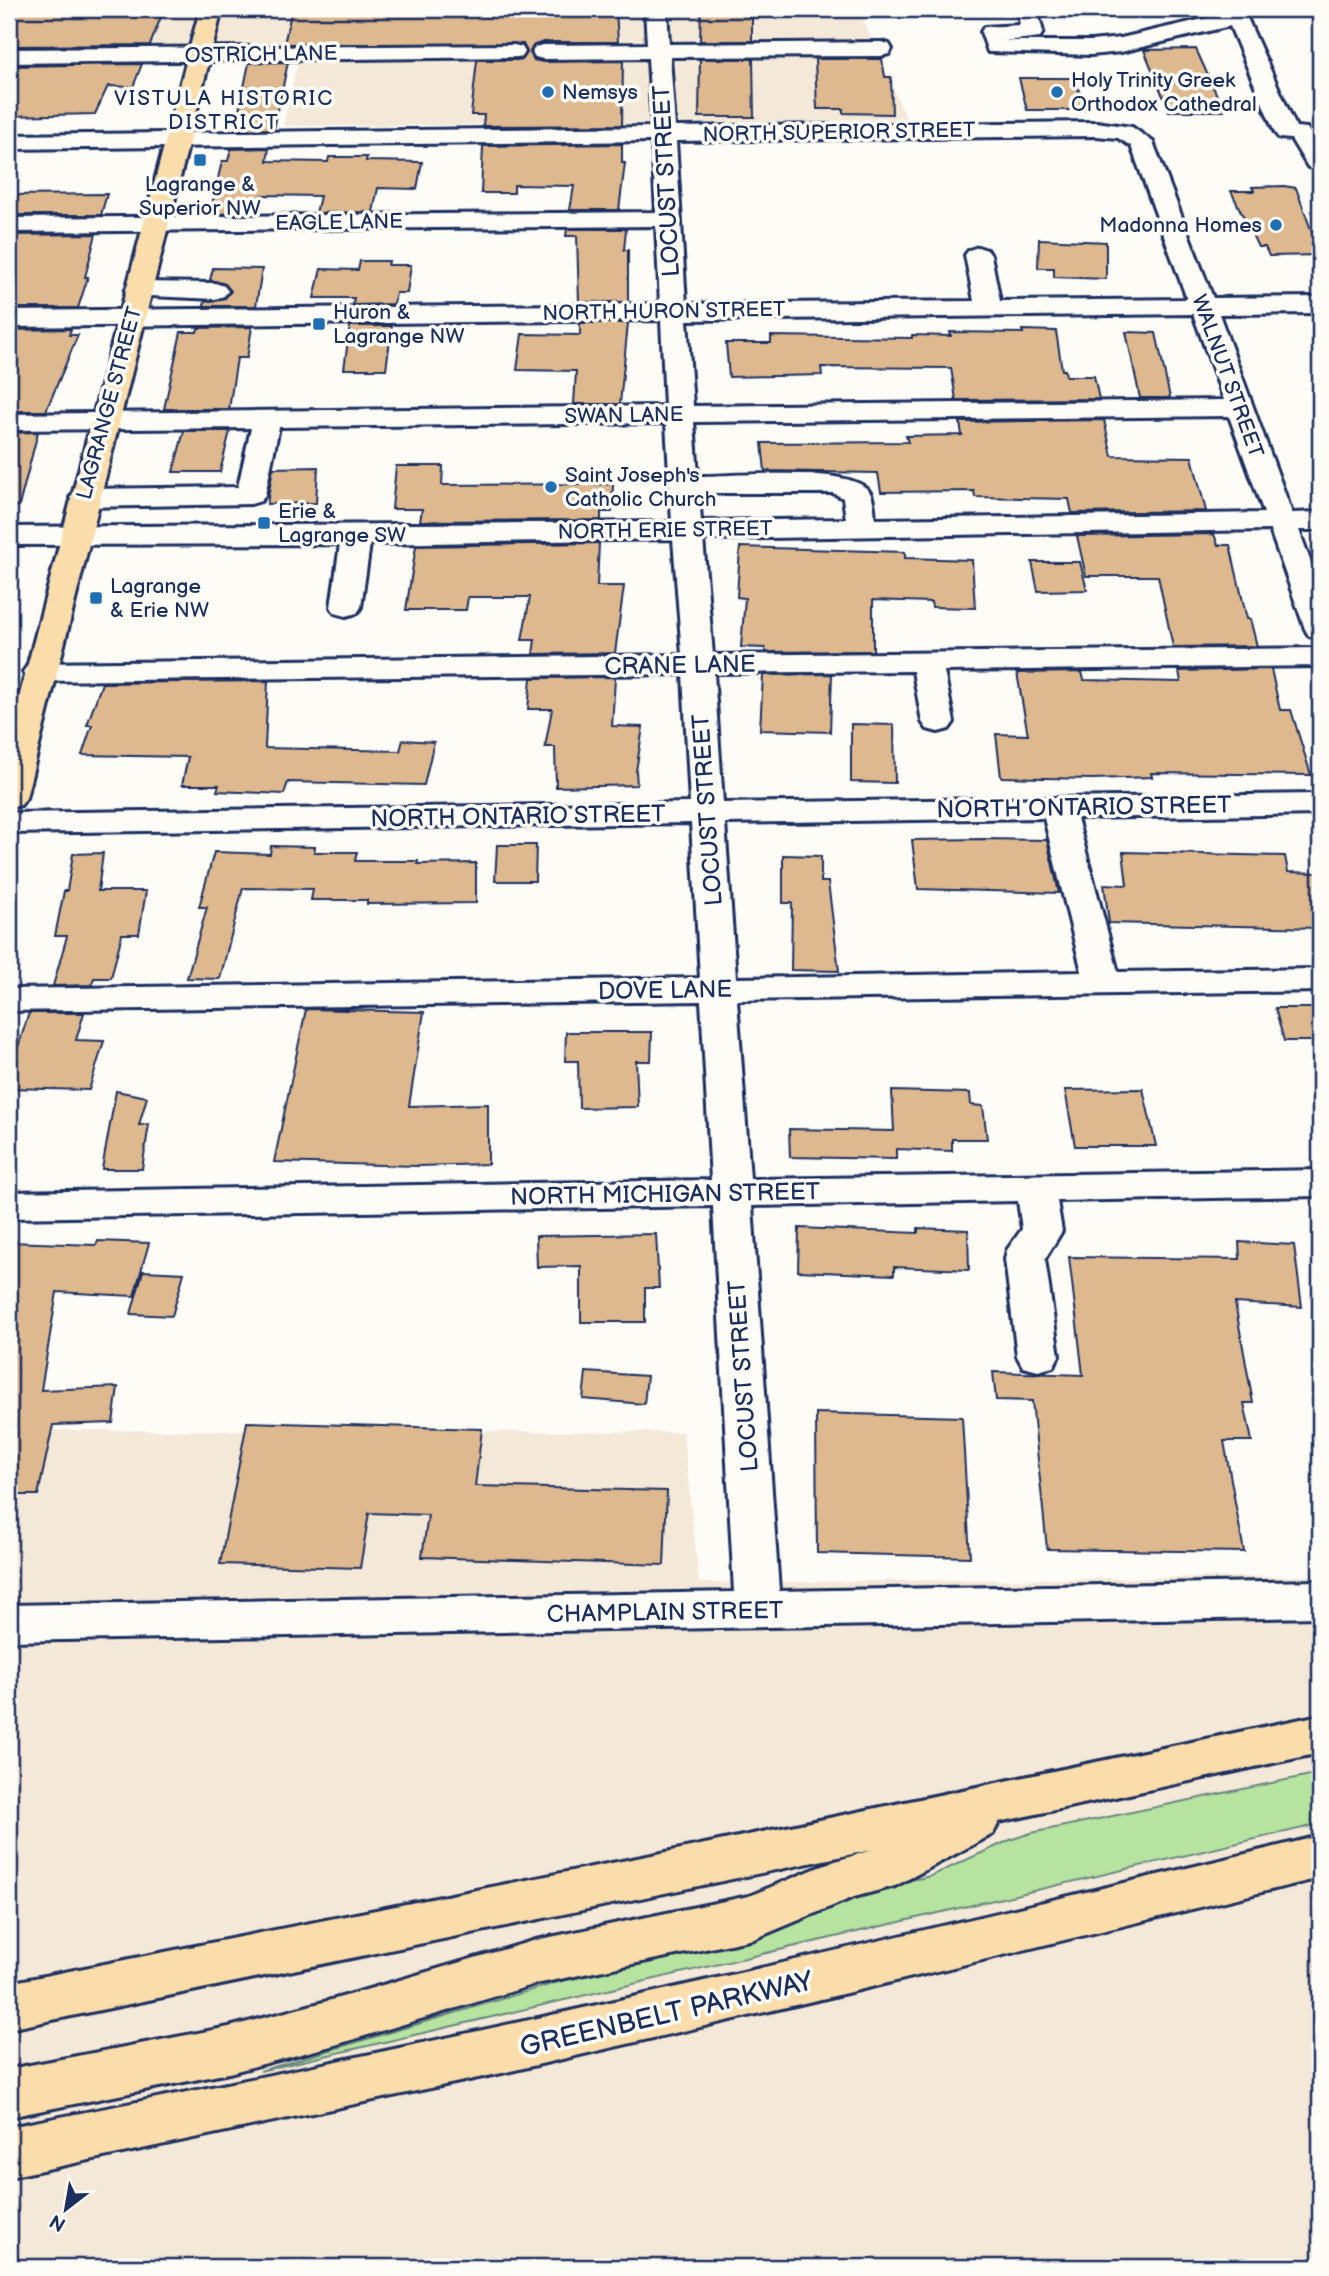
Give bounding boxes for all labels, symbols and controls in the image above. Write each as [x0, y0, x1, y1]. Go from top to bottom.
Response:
street label: OSTRICH LANE [184, 41, 338, 68]
place label: Holy Trinity Greek Orthodox Cathedral [1071, 68, 1257, 117]
place label: Nemsys [562, 80, 638, 105]
marker: Nemsys [540, 84, 556, 100]
street label: LOCUST STREET [647, 84, 686, 278]
marker: Holy Trinity Greek Orthodox Cathedral [1049, 84, 1065, 100]
district label: VISTULA HISTORIC DISTRICT [114, 86, 334, 135]
street label: NORTH SUPERIOR STREET [702, 118, 976, 147]
marker: Lagrange & Superior NW [192, 152, 208, 168]
place label: Lagrange & Superior NW [139, 172, 261, 221]
street label: EAGLE LANE [275, 209, 403, 236]
place label: Madonna Homes [1099, 213, 1262, 238]
marker: Madonna Homes [1268, 217, 1284, 233]
street label: WALNUT STREET [1186, 291, 1269, 461]
street label: NORTH HURON STREET [542, 297, 786, 326]
place label: Huron & Lagrange NW [333, 300, 465, 349]
street label: LAGRANGE STREET [72, 304, 147, 502]
marker: Huron & Lagrange NW [311, 316, 327, 332]
street label: SWAN LANE [564, 402, 684, 429]
place label: Saint Joseph's Catholic Church [565, 463, 716, 512]
marker: Saint Joseph's Catholic Church [543, 479, 559, 495]
place label: Erie & Lagrange SW [278, 499, 406, 548]
marker: Erie & Lagrange SW [256, 515, 272, 531]
street label: NORTH ERIE STREET [557, 516, 773, 545]
place label: Lagrange & Erie NW [110, 574, 209, 623]
marker: Lagrange & Erie NW [88, 590, 104, 606]
street label: CRANE LANE [604, 650, 756, 681]
street label: LOCUST STREET [686, 713, 729, 907]
street label: NORTH ONTARIO STREET [936, 790, 1232, 825]
street label: NORTH ONTARIO STREET [370, 799, 666, 834]
street label: DOVE LANE [598, 975, 733, 1006]
street label: NORTH MICHIGAN STREET [510, 1177, 821, 1212]
street label: LOCUST STREET [722, 1279, 765, 1473]
street label: CHAMPLAIN STREET [546, 1596, 784, 1629]
street label: GREENBELT PARKWAY [517, 1965, 817, 2064]
north arrow [32, 2174, 102, 2244]
text: N [46, 2209, 70, 2236]

